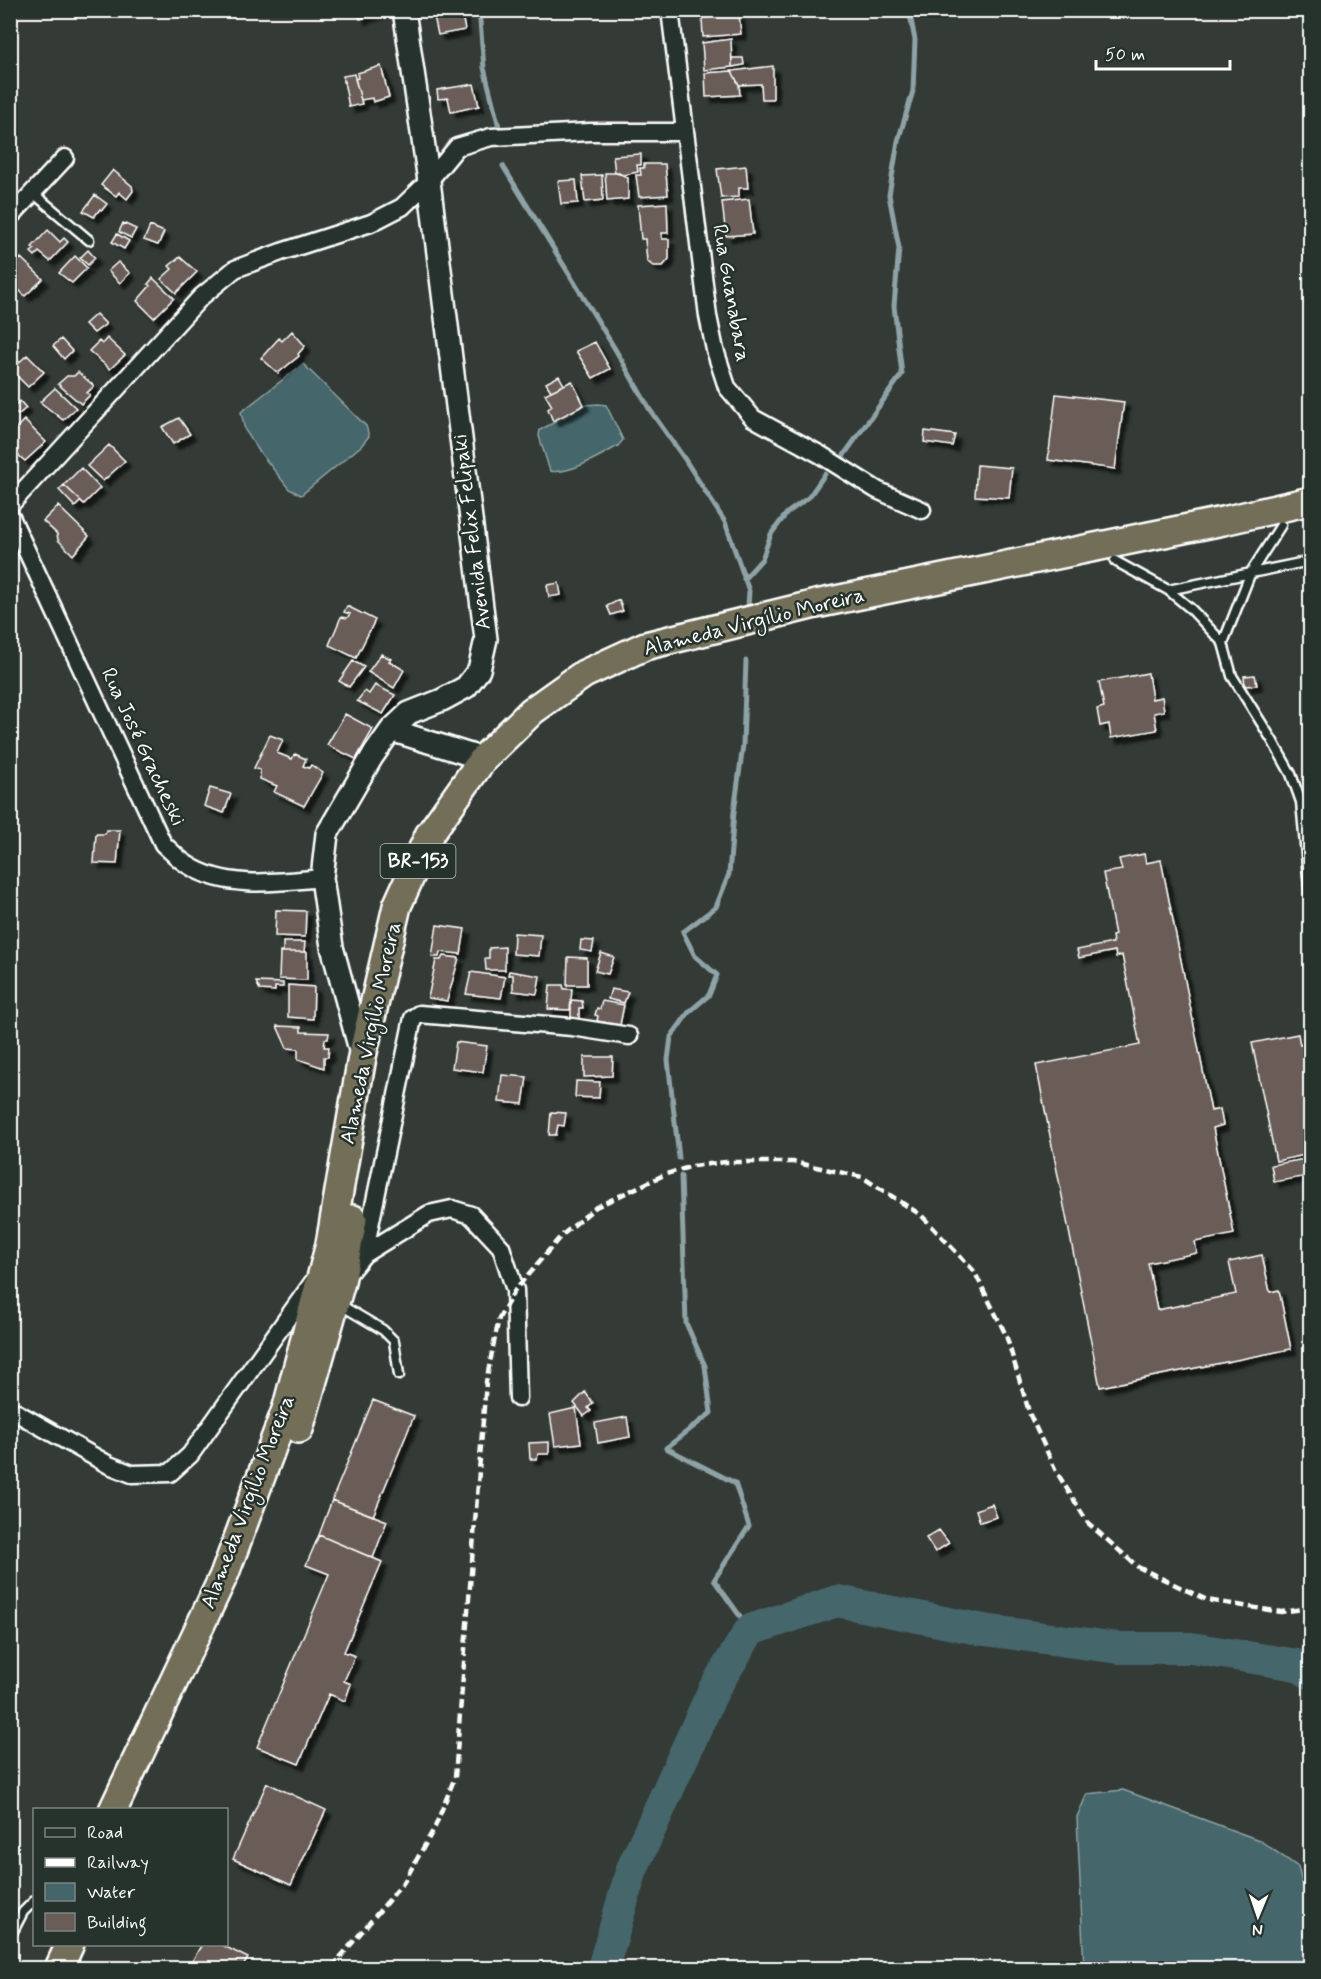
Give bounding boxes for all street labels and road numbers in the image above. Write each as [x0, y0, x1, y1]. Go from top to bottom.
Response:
street label: Rua Guanabara [705, 222, 757, 364]
street label: Avenida Felix Felipaki [446, 432, 498, 632]
street label: Alameda Virgílio Moreira [641, 581, 868, 664]
street label: Rua José Gracheski [94, 663, 192, 831]
road number: BR-153 [380, 844, 456, 878]
street label: Alameda Virgílio Moreira [334, 919, 409, 1147]
street label: Alameda Virgílio Moreira [194, 1391, 303, 1613]

